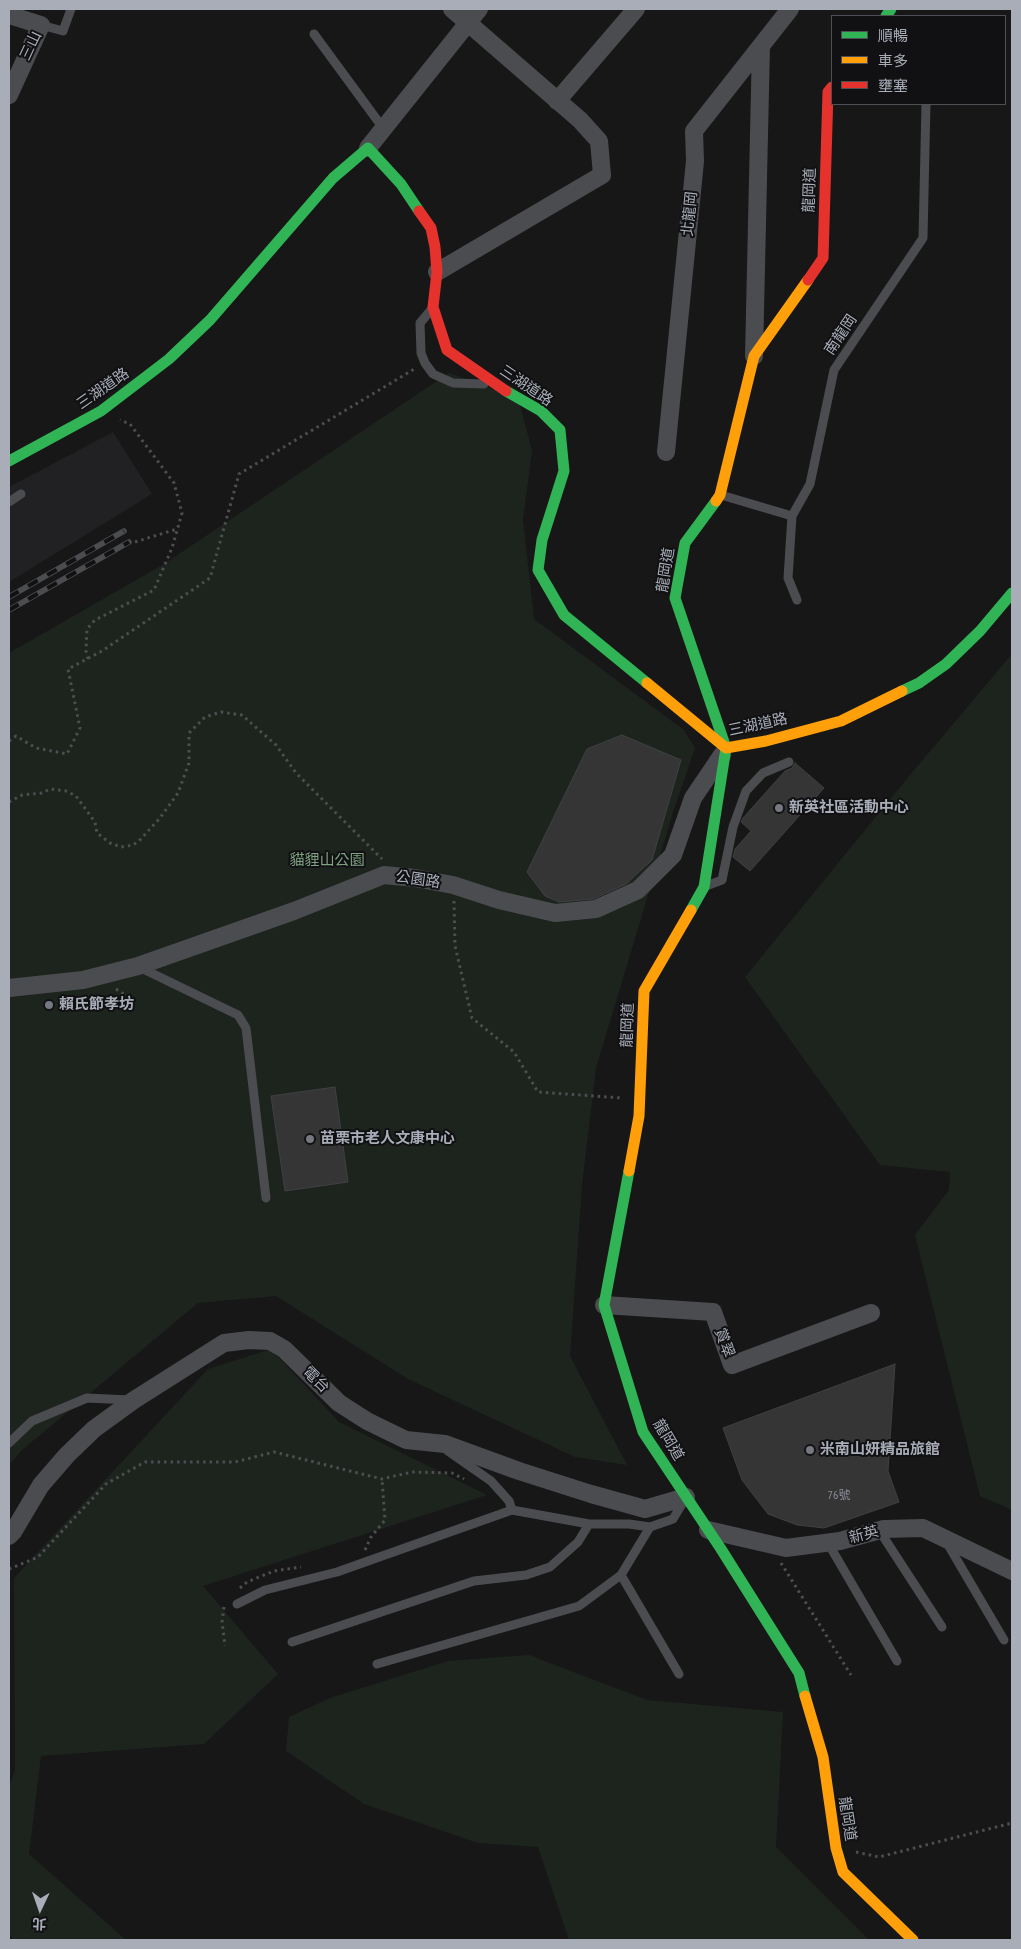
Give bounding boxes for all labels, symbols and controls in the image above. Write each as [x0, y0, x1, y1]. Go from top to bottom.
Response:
legend [831, 15, 1006, 105]
text: 順暢 [878, 26, 908, 45]
street label: 三山 [17, 29, 45, 63]
text: 車多 [878, 51, 908, 70]
text: 壅塞 [878, 76, 908, 95]
street label: 龍岡道 [800, 167, 820, 213]
street label: 北龍岡 [679, 191, 701, 237]
street label: 南龍岡 [821, 311, 861, 359]
street label: 三湖道路 [496, 362, 556, 410]
street label: 三湖道路 [73, 364, 133, 414]
street label: 龍岡道 [654, 546, 678, 594]
street label: 三湖道路 [727, 710, 789, 740]
place label: 新英社區活動中心 [789, 799, 909, 817]
marker: 新英社區活動中心 [773, 802, 785, 814]
park label: 貓貍山公園 [290, 852, 364, 870]
street label: 公園路 [394, 868, 442, 892]
place label: 賴氏節孝坊 [59, 996, 134, 1014]
marker: 賴氏節孝坊 [43, 999, 55, 1011]
street label: 龍岡道 [618, 1002, 638, 1048]
place label: 苗栗市老人文康中心 [320, 1130, 455, 1148]
marker: 苗栗市老人文康中心 [304, 1133, 316, 1145]
street label: 賞翠 [710, 1326, 738, 1360]
street label: 電台 [299, 1363, 333, 1397]
street label: 龍岡道 [649, 1416, 687, 1464]
place label: 米南山妍精品旅館 [820, 1441, 940, 1459]
marker: 米南山妍精品旅館 [804, 1444, 816, 1456]
house number: 76號 [828, 1489, 850, 1503]
street label: 新英 [847, 1522, 881, 1548]
street label: 龍岡道 [835, 1795, 859, 1843]
north arrow [15, 1884, 65, 1934]
text: 北 [32, 1915, 47, 1933]

